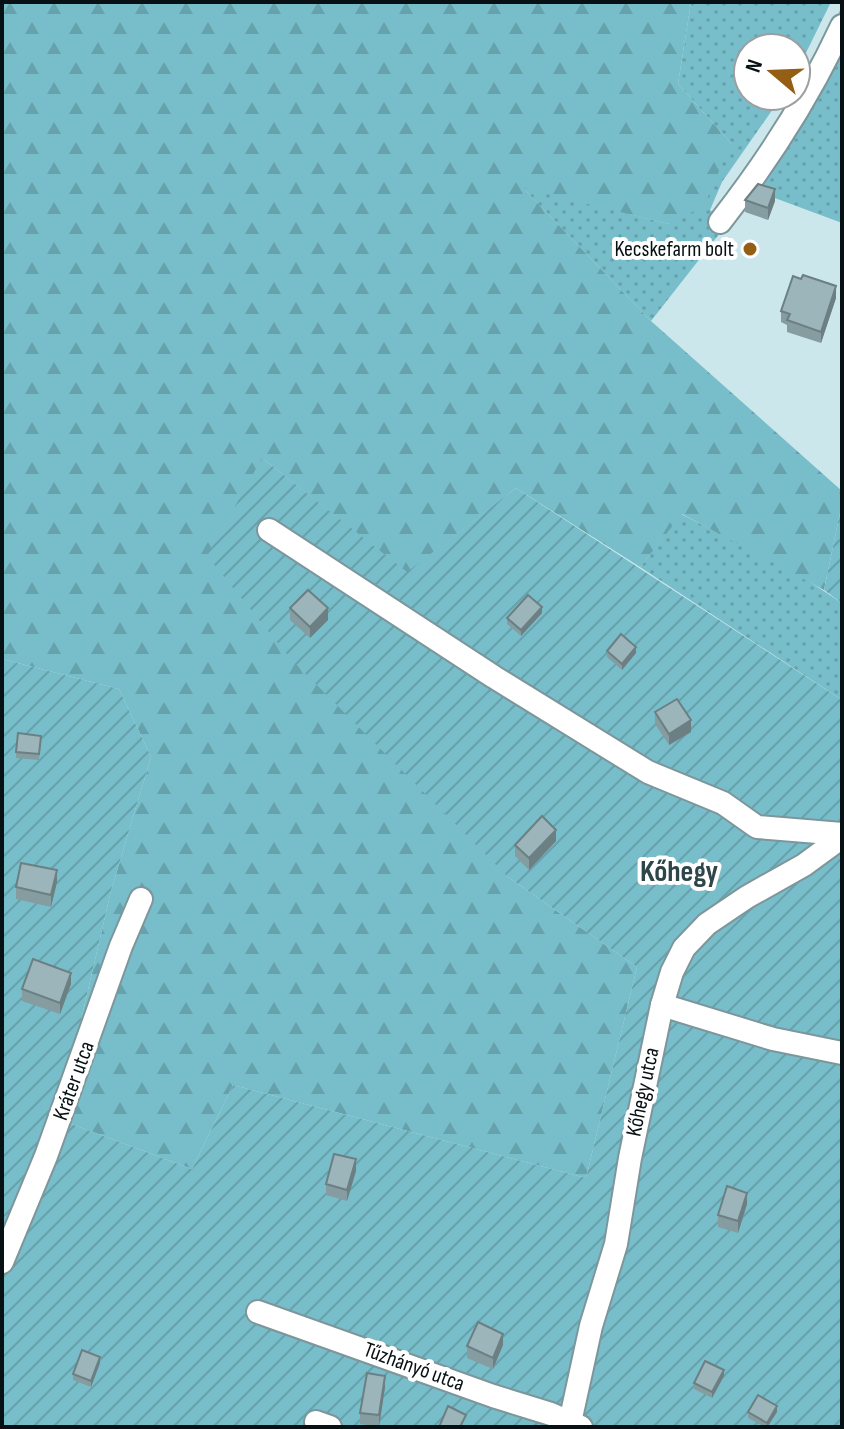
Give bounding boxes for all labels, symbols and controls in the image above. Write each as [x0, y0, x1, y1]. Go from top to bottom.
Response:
north arrow [732, 32, 812, 112]
text: N [740, 56, 769, 76]
place label: Kecskefarm bolt [614, 236, 734, 263]
marker: Kecskefarm bolt [741, 240, 759, 258]
district label: Kőhegy [640, 854, 719, 890]
street label: Kráter utca [47, 1038, 101, 1124]
street label: Kőhegy utca [620, 1045, 666, 1139]
street label: Tűzhányó utca [360, 1336, 468, 1398]

